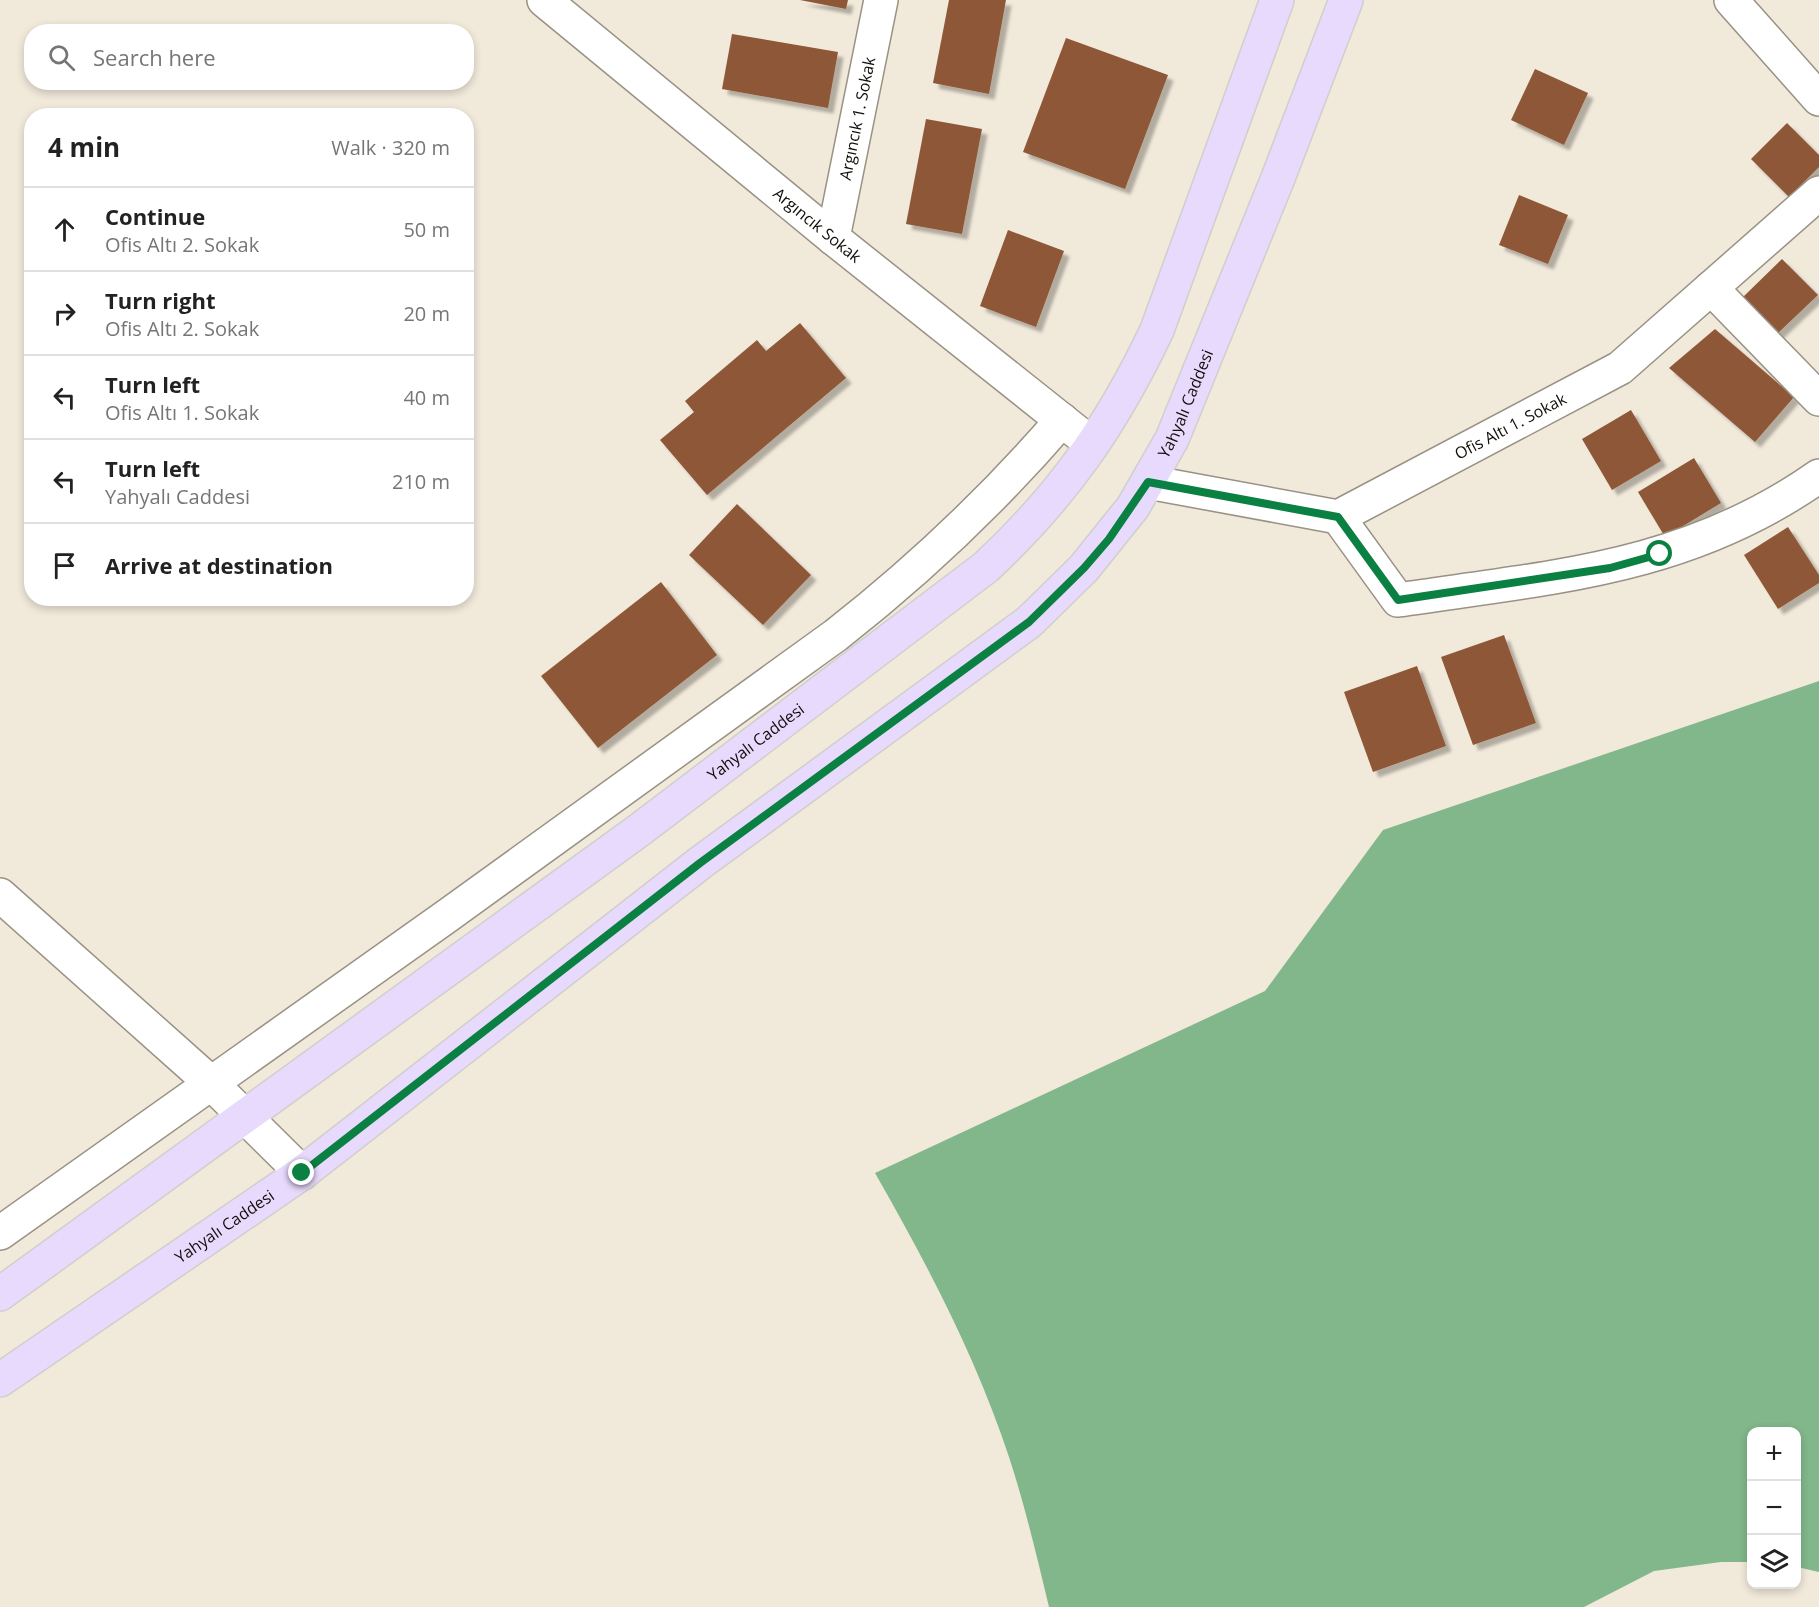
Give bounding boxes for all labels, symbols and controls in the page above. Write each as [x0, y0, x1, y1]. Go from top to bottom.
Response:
search box [24, 24, 474, 90]
icon: search [45, 41, 78, 74]
text: Search here [93, 42, 216, 72]
street label: Argıncık 1. Sokak [834, 54, 880, 182]
text: 4 min [48, 129, 120, 165]
text: Walk · 320 m [331, 134, 450, 161]
street label: Argıncık Sokak [769, 182, 866, 268]
text: Continue [105, 201, 205, 231]
icon: ahead [48, 213, 81, 246]
text: 50 m [403, 216, 450, 243]
text: Ofis Altı 2. Sokak [105, 231, 259, 258]
text: Turn right [105, 285, 216, 315]
icon: right [48, 297, 81, 330]
text: 20 m [403, 300, 450, 327]
text: Ofis Altı 2. Sokak [105, 315, 259, 342]
street label: Yahyalı Caddesi [1152, 346, 1218, 462]
text: Turn left [105, 369, 200, 399]
icon: left [48, 381, 81, 414]
text: 40 m [403, 384, 450, 411]
street label: Ofis Altı 1. Sokak [1451, 387, 1570, 465]
text: Ofis Altı 1. Sokak [105, 399, 259, 426]
text: Turn left [105, 453, 200, 483]
icon: left [48, 465, 81, 498]
text: 210 m [392, 468, 450, 495]
text: Yahyalı Caddesi [105, 483, 250, 510]
route start [1646, 540, 1672, 566]
icon: arrive [48, 549, 81, 582]
text: Arrive at destination [105, 550, 333, 580]
street label: Yahyalı Caddesi [703, 698, 809, 786]
route end [288, 1159, 314, 1185]
street label: Yahyalı Caddesi [170, 1184, 278, 1268]
map controls [1747, 1427, 1801, 1589]
button: + [1747, 1427, 1801, 1481]
button: − [1747, 1481, 1801, 1535]
button: layers [1747, 1535, 1801, 1589]

